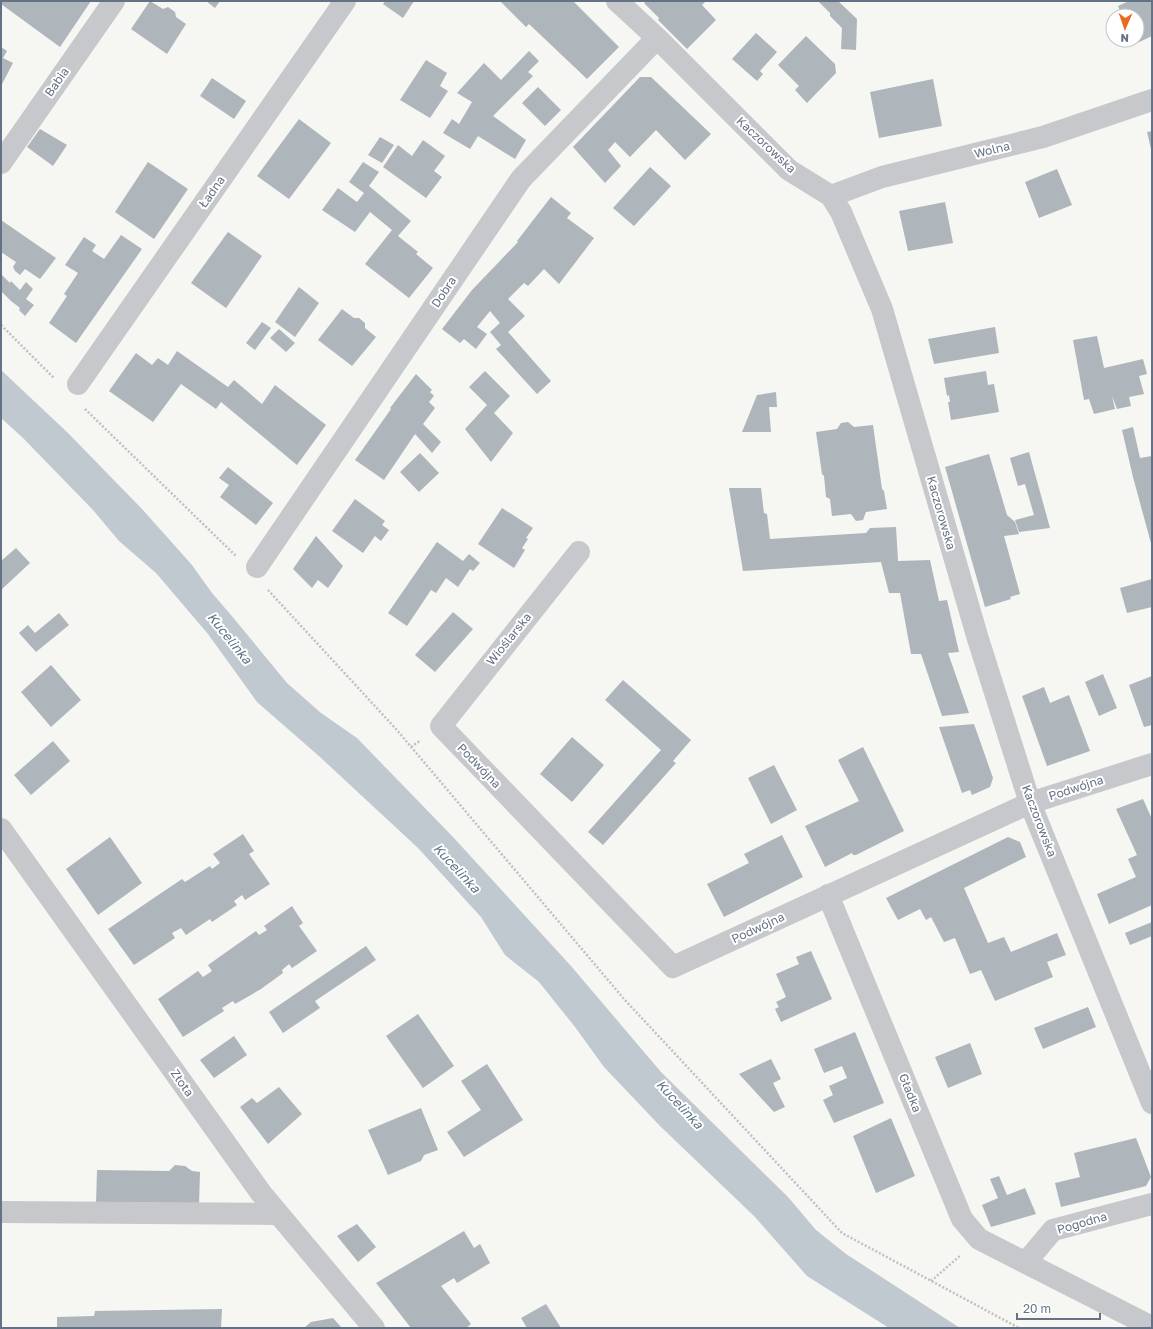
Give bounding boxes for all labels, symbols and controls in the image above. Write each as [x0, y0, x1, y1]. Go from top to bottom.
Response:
north arrow [1105, 8, 1145, 48]
text: N [1120, 32, 1129, 45]
street label: Babia [41, 64, 72, 99]
street label: Kaczorowska [733, 113, 799, 176]
street label: Wolna [972, 138, 1011, 161]
street label: Ładna [195, 173, 228, 211]
street label: Dobra [428, 273, 459, 310]
street label: Kaczorowska [924, 474, 959, 551]
water label: Kucelinka [204, 609, 256, 667]
street label: Wioślarska [483, 609, 534, 668]
street label: Podwójna [454, 740, 504, 791]
street label: Podwójna [1047, 772, 1105, 803]
street label: Kaczorowska [1019, 783, 1060, 859]
water label: Kucelinka [430, 840, 484, 896]
street label: Podwójna [729, 909, 787, 946]
street label: Złota [168, 1066, 197, 1099]
street label: Gładka [896, 1071, 925, 1114]
water label: Kucelinka [653, 1076, 707, 1132]
street label: Pogodna [1055, 1208, 1108, 1237]
scale bar [1017, 1295, 1100, 1321]
text: 20 m [1023, 1301, 1051, 1316]

